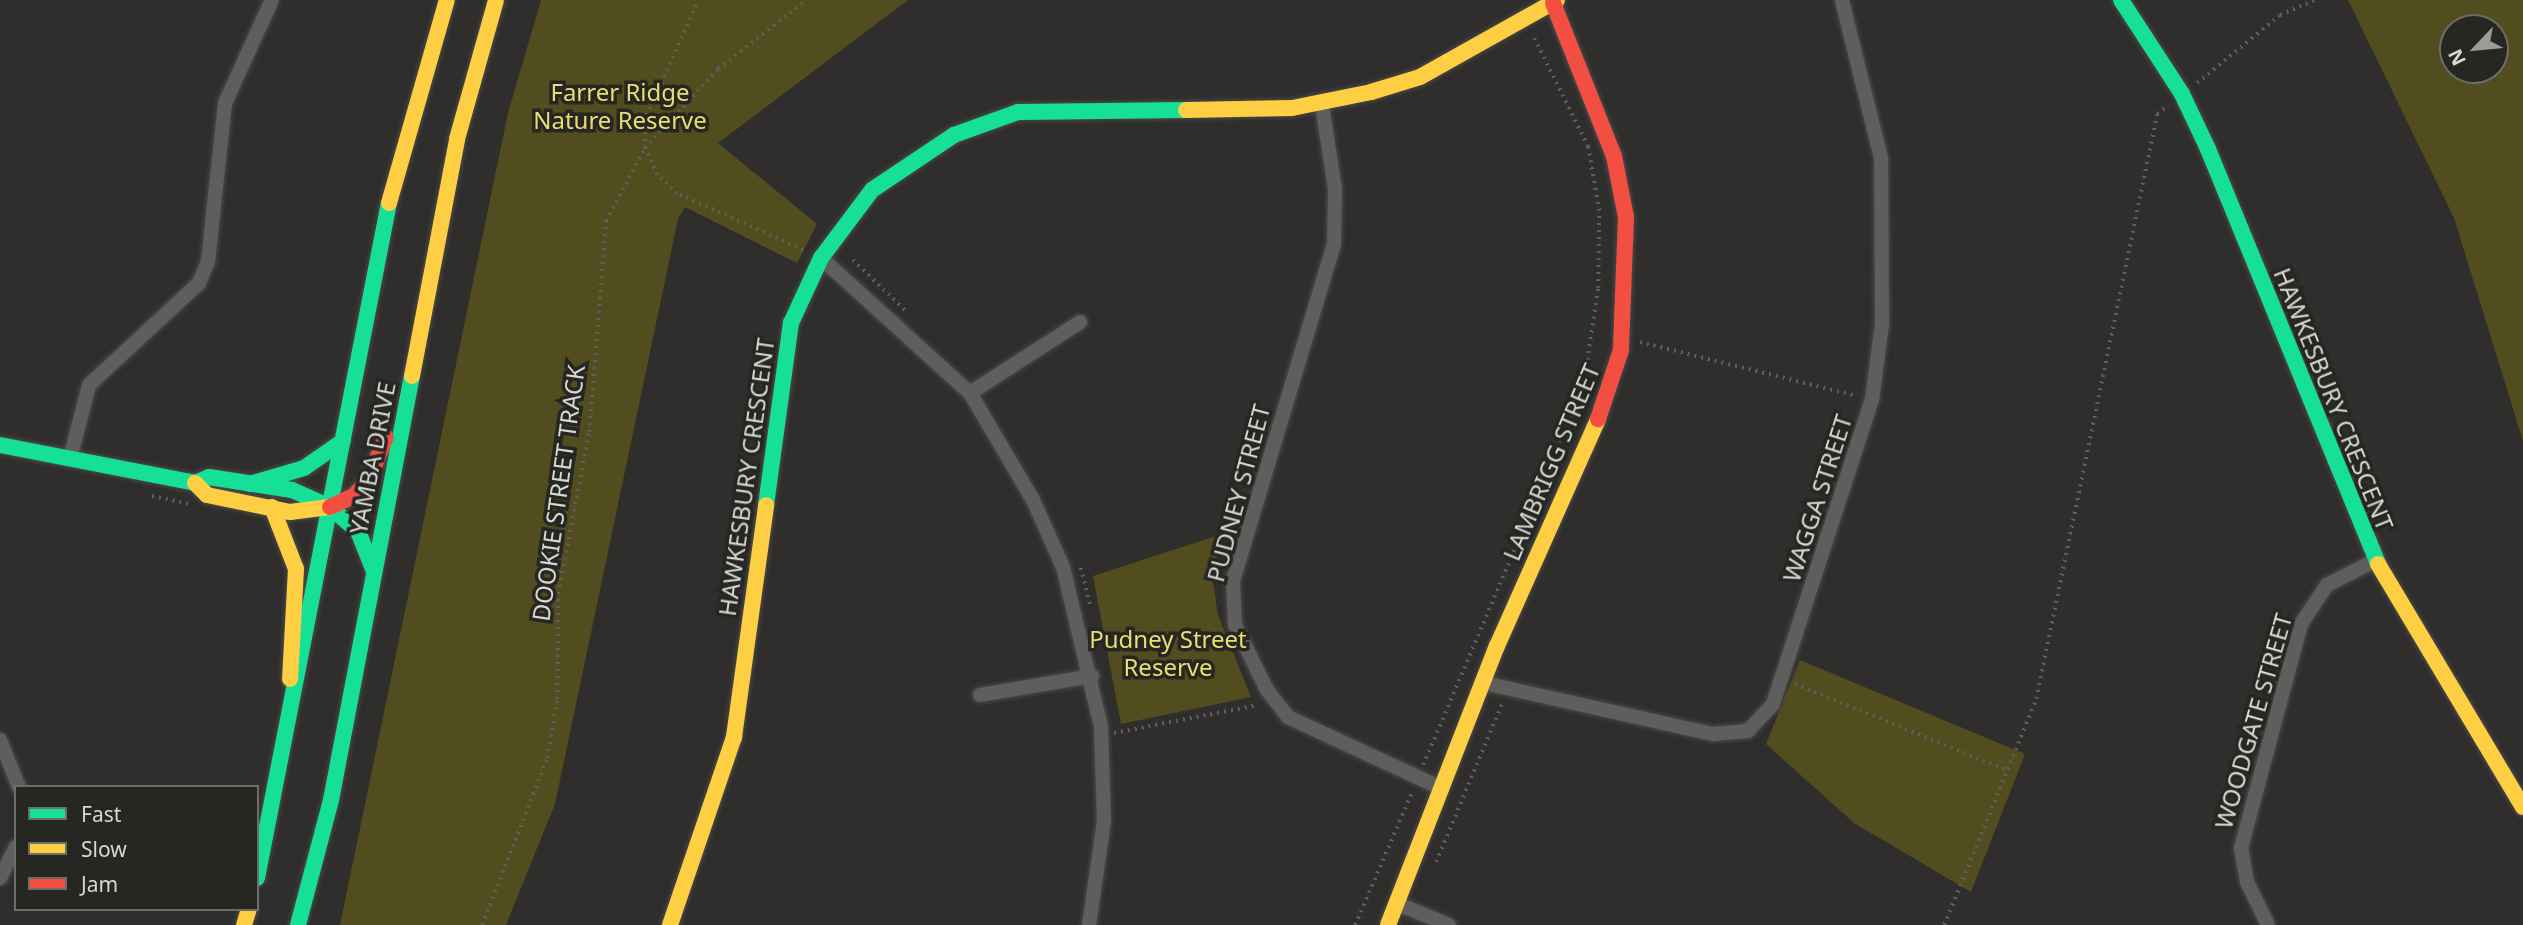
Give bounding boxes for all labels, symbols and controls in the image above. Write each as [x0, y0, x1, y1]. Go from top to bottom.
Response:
north arrow [2439, 14, 2509, 84]
text: N [2442, 45, 2472, 70]
park label: Farrer Ridge Nature Reserve [533, 78, 707, 134]
street label: HAWKESBURY CRESCENT [2268, 264, 2400, 534]
street label: HAWKESBURY CRESCENT [712, 336, 780, 618]
street label: LAMBRIGG STREET [1497, 359, 1605, 565]
street label: DOOKIE STREET TRACK [526, 363, 590, 623]
street label: YAMBA DRIVE [343, 379, 401, 537]
street label: PUDNEY STREET [1200, 401, 1276, 585]
street label: WAGGA STREET [1776, 411, 1858, 585]
street label: WOODGATE STREET [2208, 610, 2298, 832]
park label: Pudney Street Reserve [1089, 625, 1247, 681]
legend [14, 785, 259, 911]
text: Fast [81, 800, 121, 828]
text: Slow [81, 835, 127, 863]
text: Jam [81, 870, 118, 898]

